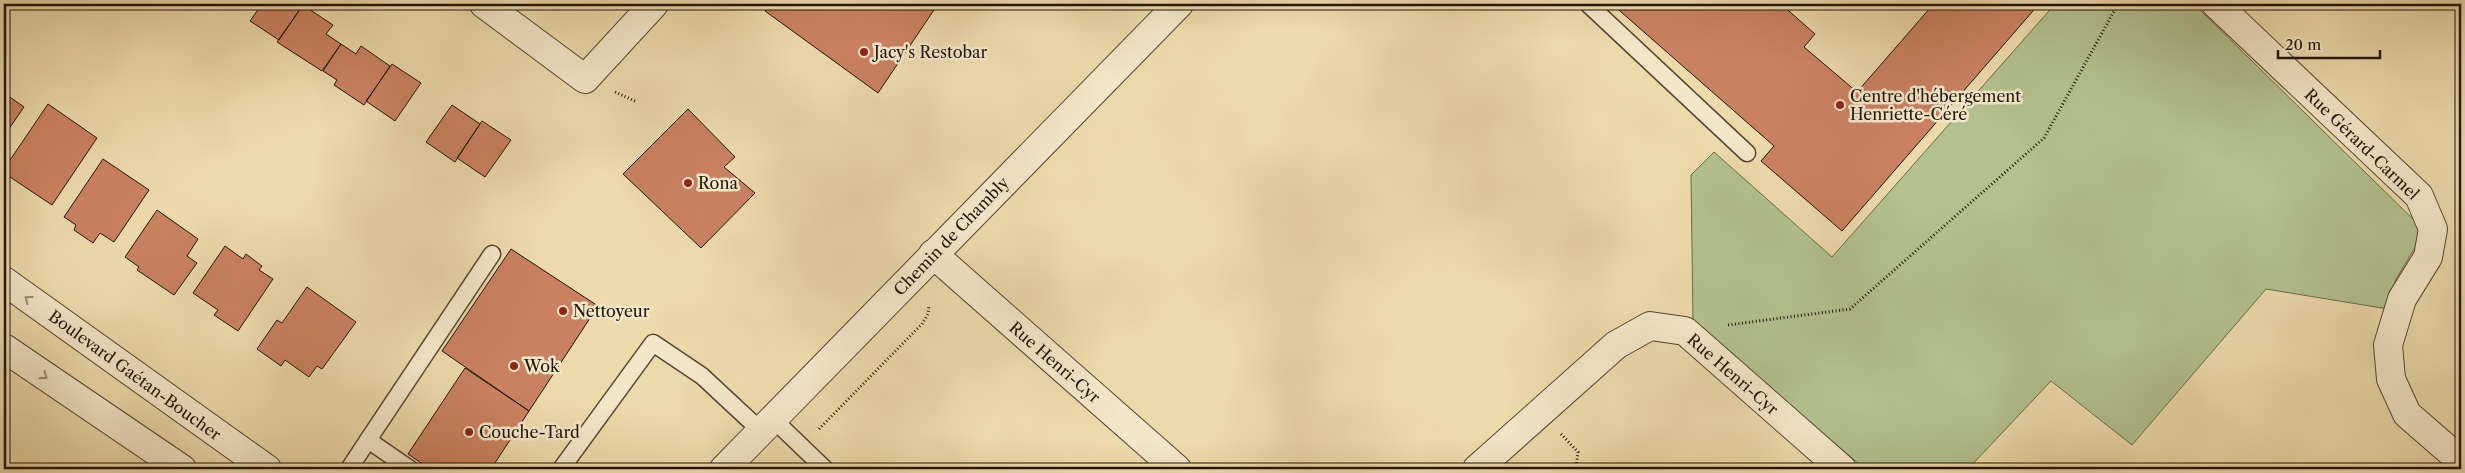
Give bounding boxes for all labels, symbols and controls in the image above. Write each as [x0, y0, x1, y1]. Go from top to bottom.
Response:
scale bar [2278, 28, 2380, 60]
text: 20 m [2285, 35, 2321, 54]
place label: Jacy's Restobar [871, 42, 988, 62]
marker: Jacy's Restobar [858, 46, 870, 58]
street label: Rue Gérard-Carmel [2301, 84, 2424, 204]
place label: Centre d'hébergement Henriette-Céré [1850, 86, 2021, 124]
marker: Centre d'hébergement Henriette-Céré [1834, 99, 1846, 111]
street label: Chemin de Chambly [889, 172, 1014, 299]
place label: Rona [698, 173, 738, 193]
marker: Rona [682, 177, 694, 189]
one-way arrow [25, 296, 34, 304]
place label: Nettoyeur [573, 301, 650, 321]
marker: Nettoyeur [557, 305, 569, 317]
street label: Boulevard Gaétan-Boucher [45, 306, 225, 444]
street label: Rue Henri-Cyr [1005, 317, 1105, 407]
street label: Rue Henri-Cyr [1683, 329, 1783, 419]
place label: Wok [523, 356, 560, 376]
marker: Wok [508, 360, 520, 372]
one-way arrow [39, 369, 48, 379]
place label: Couche-Tard [479, 422, 580, 442]
marker: Couche-Tard [463, 426, 475, 438]

